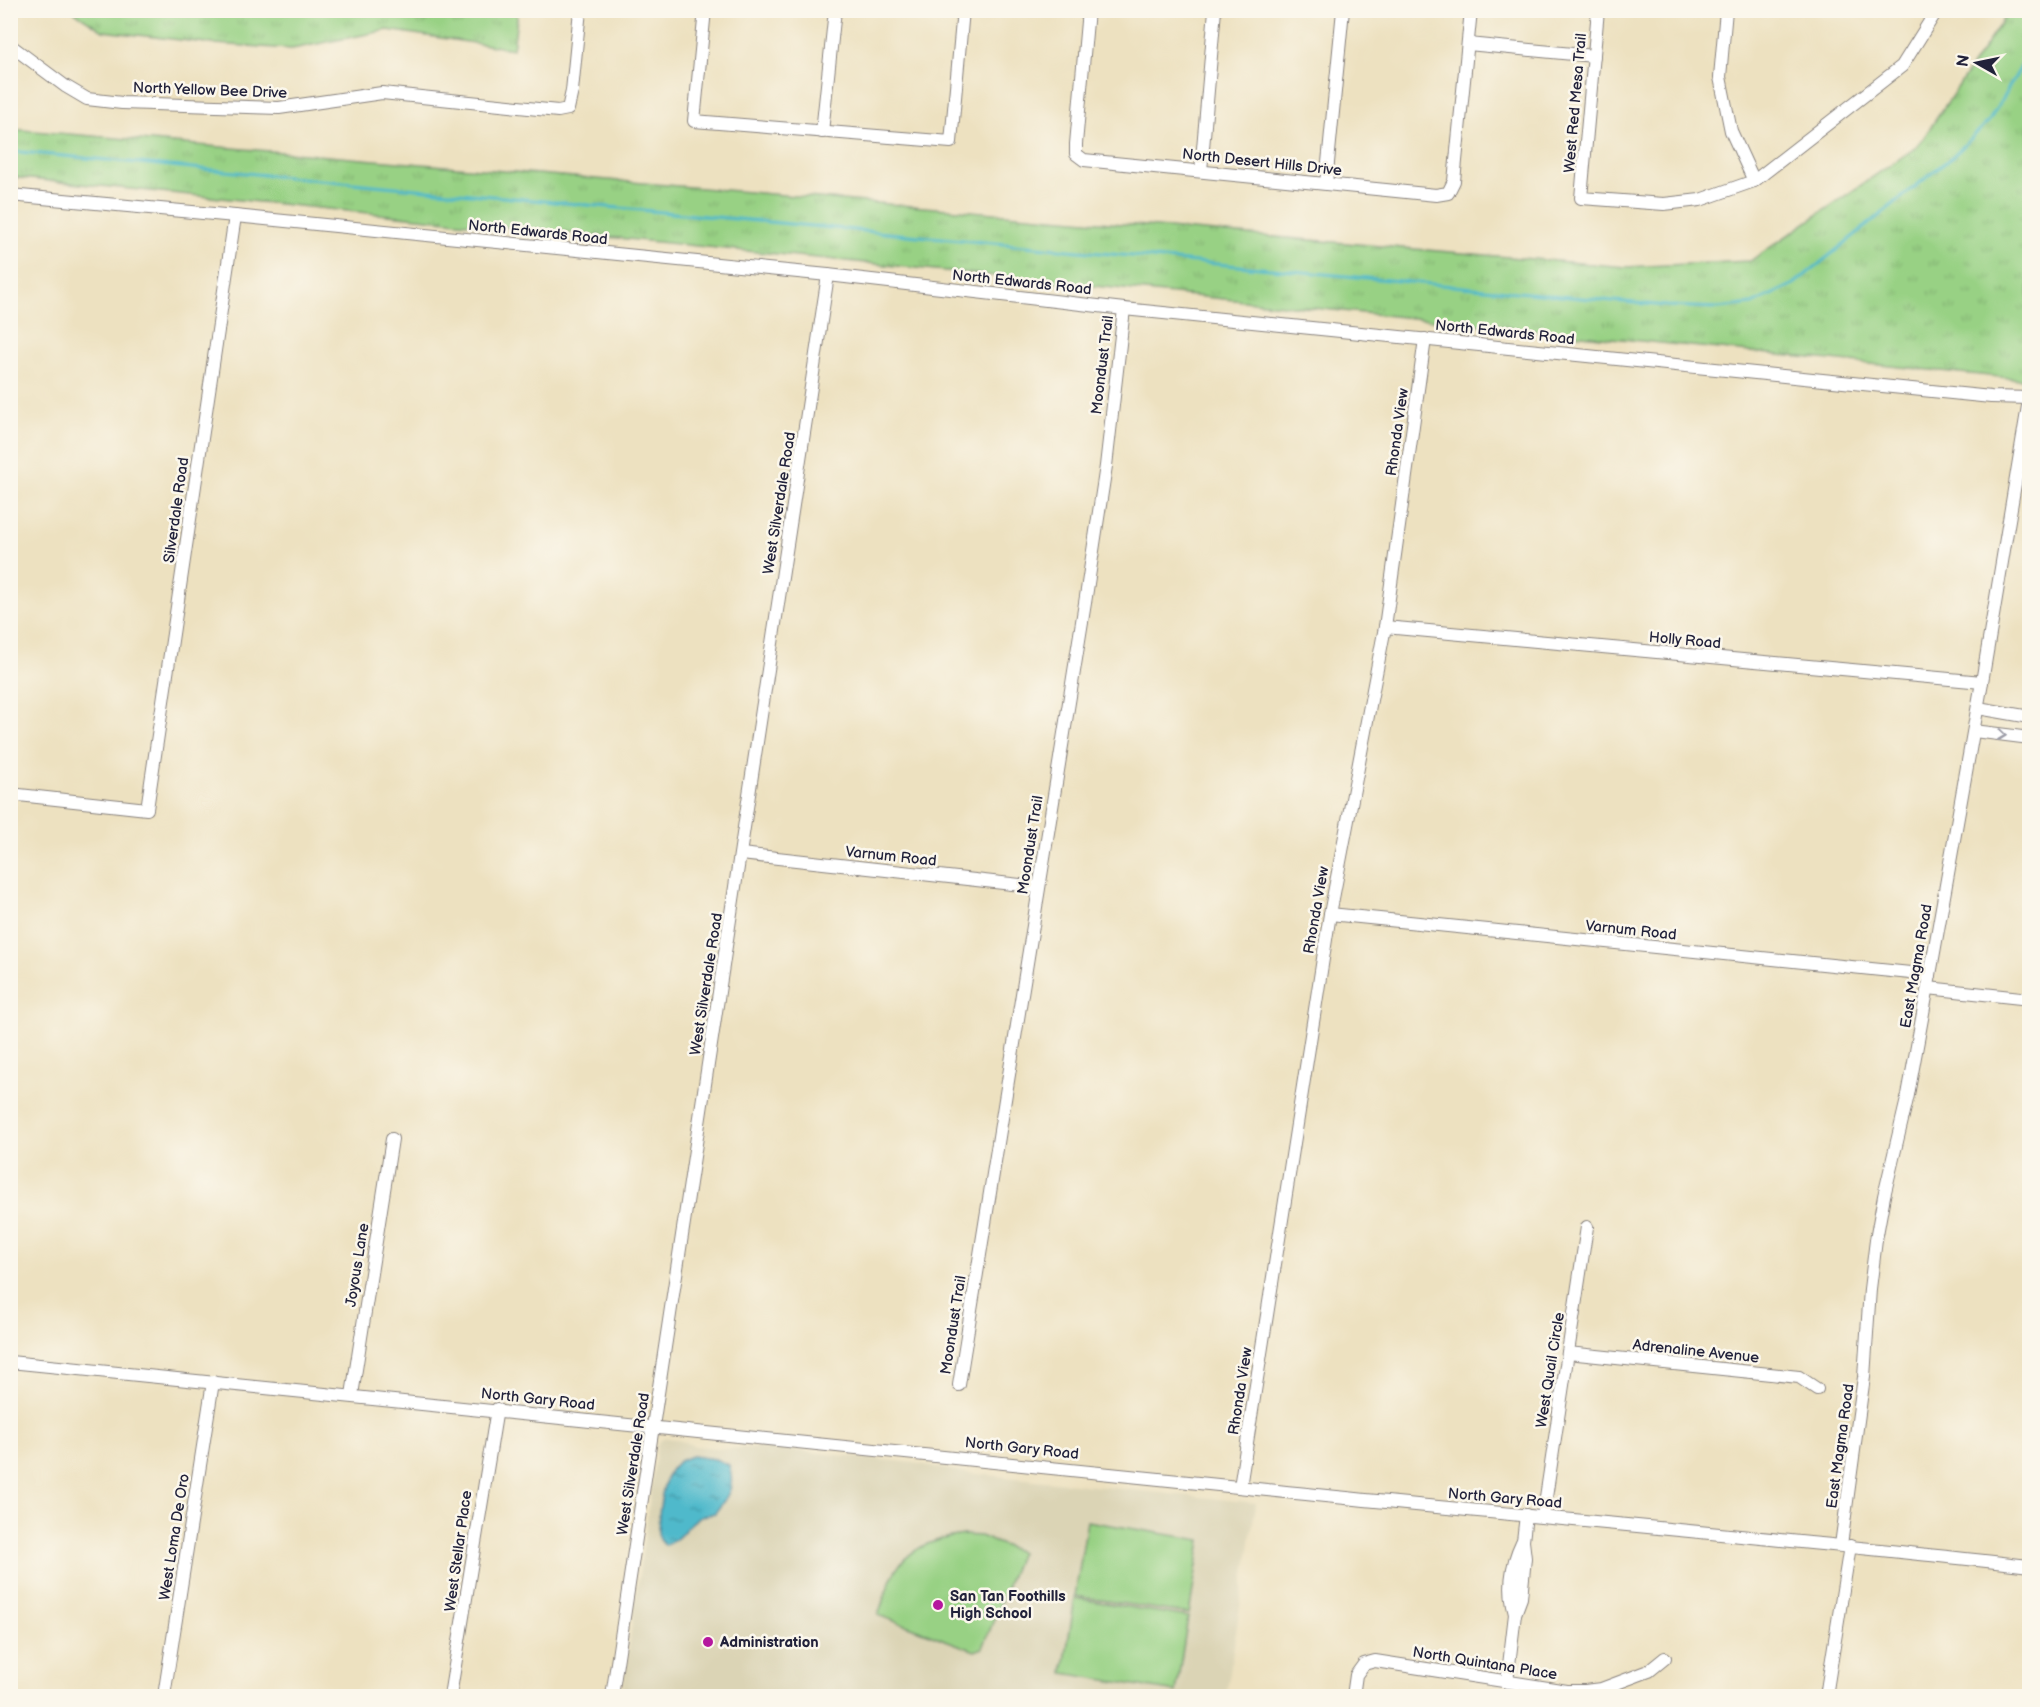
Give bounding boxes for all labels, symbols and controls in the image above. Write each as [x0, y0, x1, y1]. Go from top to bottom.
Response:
street label: West Red Mesa Trail [1560, 32, 1591, 174]
north arrow [1947, 33, 2007, 93]
text: N [1953, 53, 1974, 68]
street label: North Yellow Bee Drive [133, 78, 288, 103]
street label: North Desert Hills Drive [1181, 145, 1343, 180]
street label: North Edwards Road [467, 216, 609, 249]
street label: North Edwards Road [951, 266, 1093, 299]
street label: Moondust Trail [1087, 314, 1118, 416]
street label: North Edwards Road [1434, 316, 1576, 349]
street label: Rhonda View [1382, 387, 1413, 477]
street label: West Silverdale Road [759, 430, 800, 576]
street label: Silverdale Road [160, 456, 193, 564]
street label: Holly Road [1648, 628, 1722, 653]
one-way arrow [1997, 728, 2006, 741]
street label: Moondust Trail [1013, 794, 1048, 896]
street label: Varnum Road [844, 842, 937, 871]
street label: Rhonda View [1299, 865, 1334, 955]
street label: East Magma Road [1896, 903, 1937, 1030]
street label: West Silverdale Road [686, 911, 727, 1057]
street label: Varnum Road [1584, 916, 1677, 945]
street label: Joyous Lane [342, 1222, 373, 1308]
street label: Moondust Trail [936, 1274, 971, 1376]
street label: West Quail Circle [1532, 1311, 1569, 1429]
street label: Adrenaline Avenue [1632, 1335, 1760, 1368]
street label: Rhonda View [1224, 1346, 1257, 1436]
street label: East Magma Road [1822, 1382, 1859, 1510]
street label: North Gary Road [480, 1384, 596, 1415]
street label: West Silverdale Road [613, 1391, 654, 1537]
street label: North Gary Road [964, 1433, 1080, 1464]
street label: West Loma De Oro [155, 1472, 194, 1602]
street label: North Gary Road [1447, 1484, 1563, 1513]
street label: West Stellar Place [441, 1489, 476, 1613]
place label: San Tan Foothills High School [950, 1587, 1066, 1623]
marker: San Tan Foothills High School [931, 1598, 945, 1612]
place label: Administration [719, 1633, 819, 1652]
marker: Administration [701, 1635, 715, 1649]
street label: North Quintana Place [1411, 1643, 1559, 1684]

